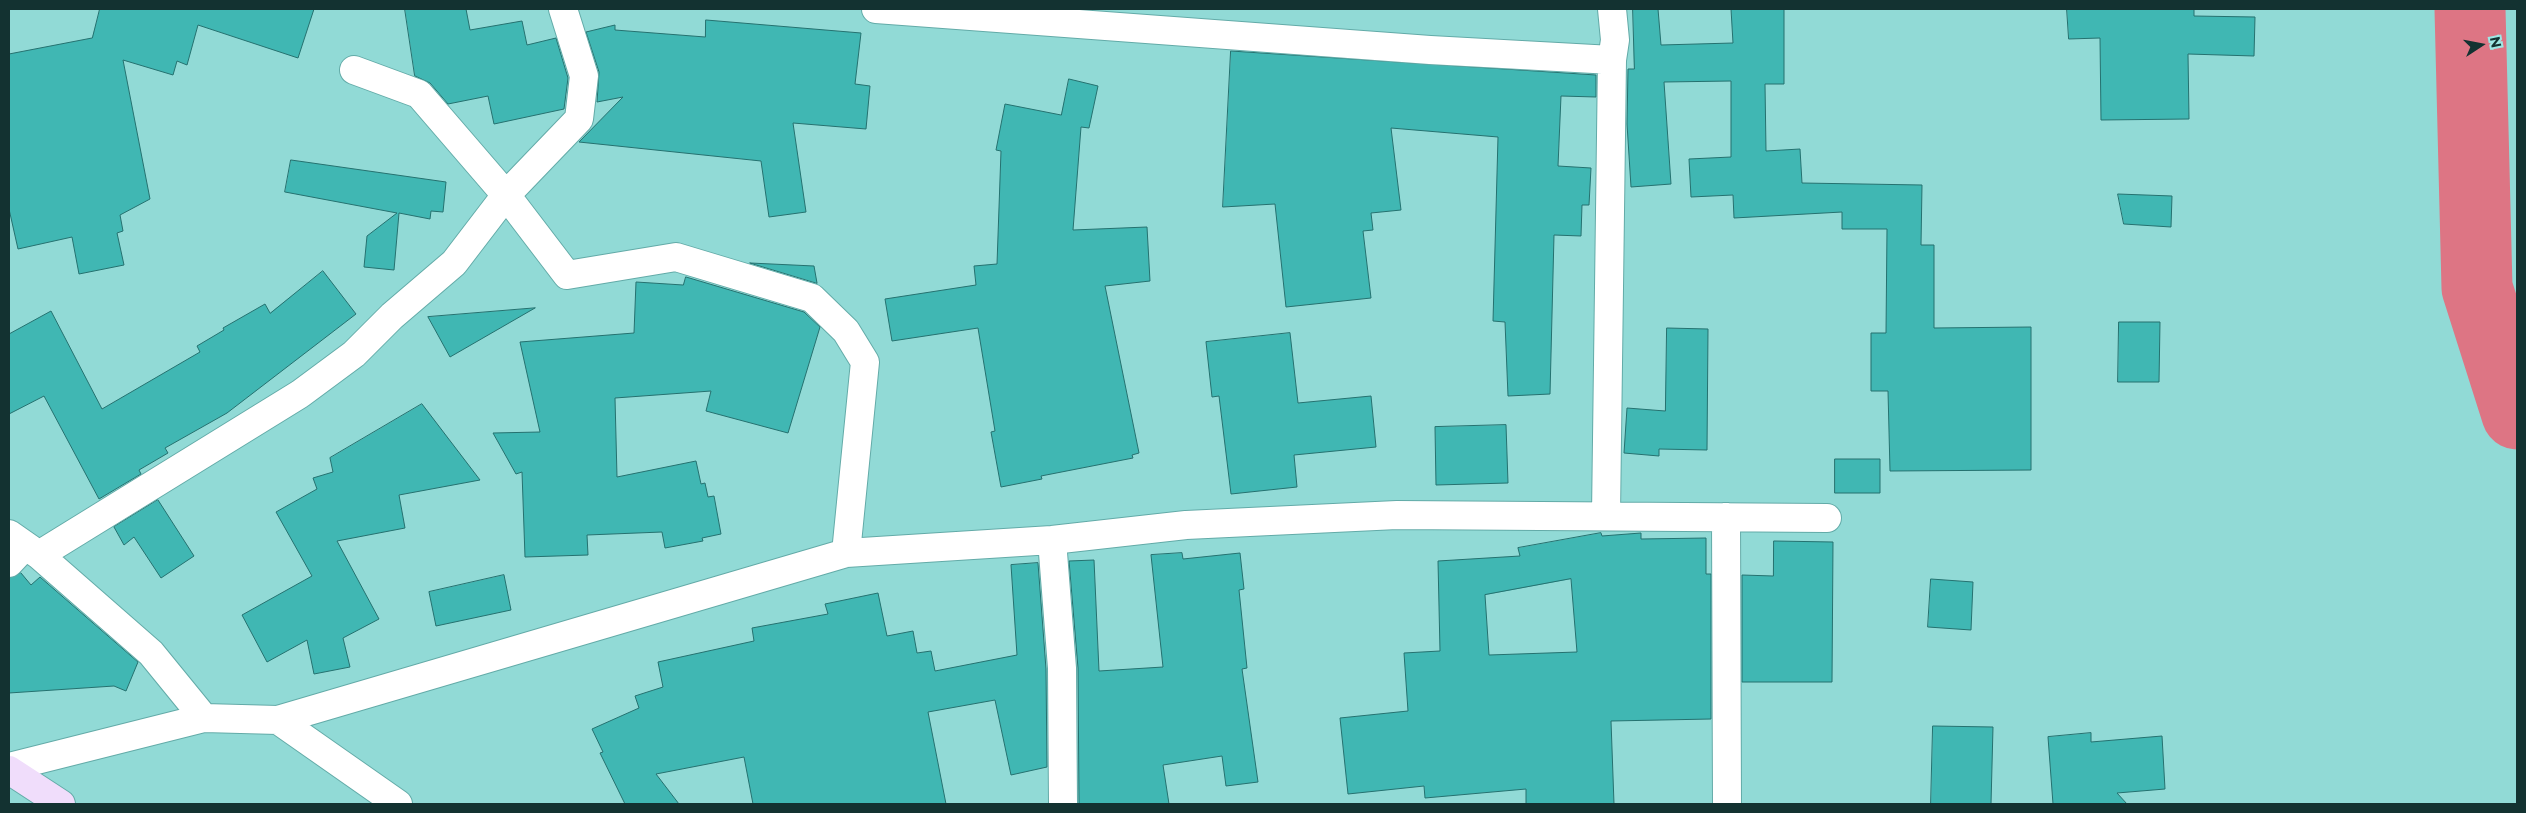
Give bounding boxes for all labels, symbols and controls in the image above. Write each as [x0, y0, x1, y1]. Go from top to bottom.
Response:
north arrow [2456, 20, 2506, 70]
text: N [2486, 35, 2506, 49]

